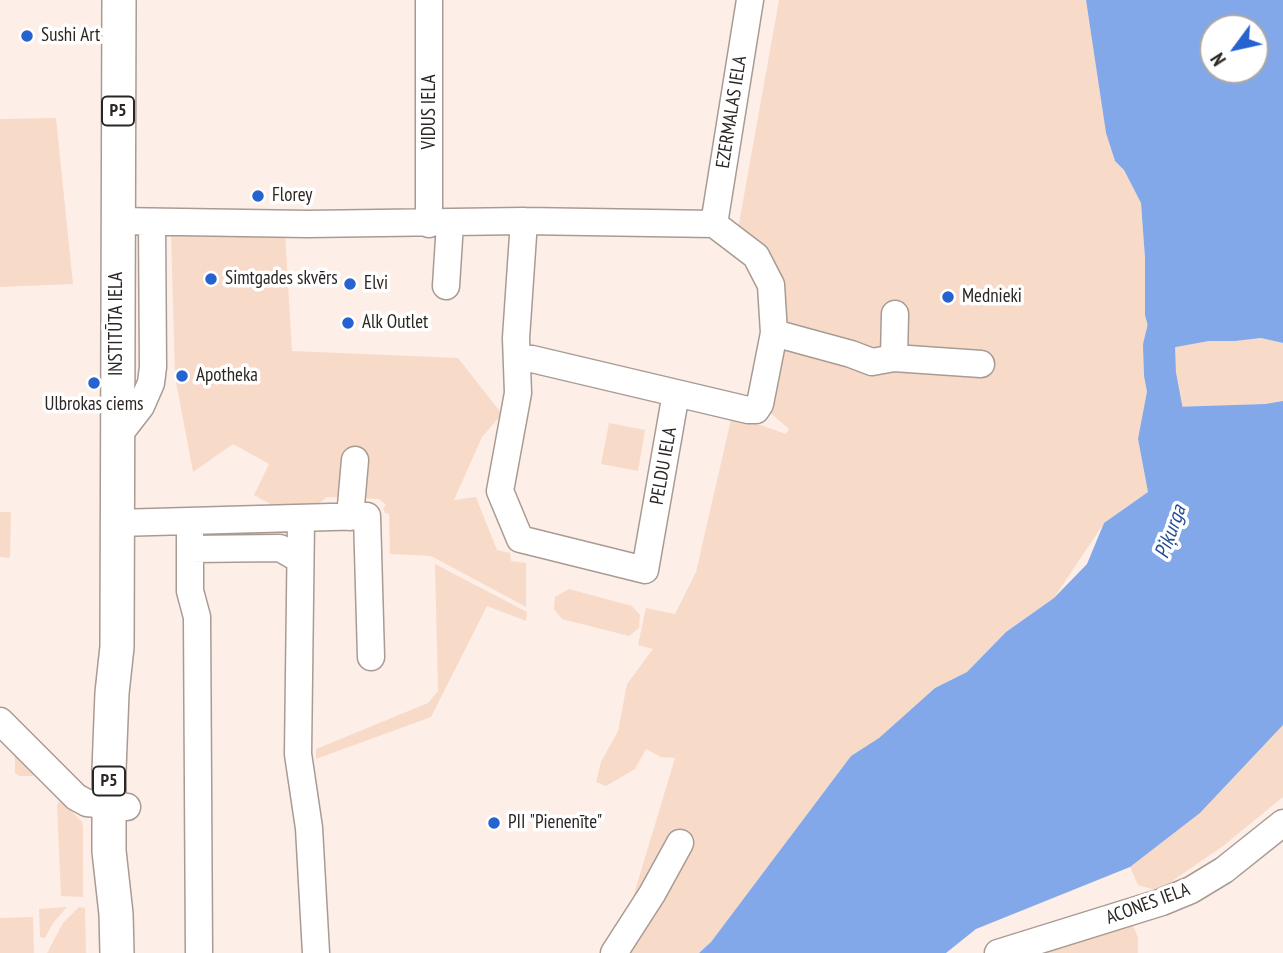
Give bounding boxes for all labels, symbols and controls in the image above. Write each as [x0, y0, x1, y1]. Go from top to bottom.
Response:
north arrow [1199, 14, 1269, 84]
place label: Sushi Art [41, 25, 100, 47]
marker: Sushi Art [19, 28, 35, 44]
text: N [1205, 49, 1231, 70]
street label: EZERMALAS IELA [712, 54, 752, 170]
street label: VIDUS IELA [419, 75, 441, 149]
road number: P5 [102, 96, 134, 126]
place label: Florey [272, 185, 312, 207]
marker: Florey [250, 188, 266, 204]
place label: Simtgades skvērs [225, 268, 338, 290]
marker: Simtgades skvērs [203, 271, 219, 287]
street label: INSTITŪTA IELA [106, 272, 128, 376]
place label: Elvi [364, 273, 388, 295]
marker: Elvi [342, 276, 358, 292]
place label: Mednieki [962, 286, 1022, 308]
marker: Mednieki [940, 289, 956, 305]
place label: Alk Outlet [362, 312, 428, 334]
marker: Alk Outlet [340, 315, 356, 331]
place label: Apotheka [196, 365, 258, 387]
marker: Apotheka [174, 368, 190, 384]
marker: Ulbrokas ciems [86, 375, 102, 391]
place label: Ulbrokas ciems [45, 394, 143, 416]
street label: PELDU IELA [646, 426, 682, 506]
water label: Piķurga [1150, 502, 1192, 562]
road number: P5 [93, 766, 125, 796]
place label: PII "Pienenīte" [508, 812, 602, 834]
marker: PII "Pienenīte" [486, 815, 502, 831]
street label: ACONES IELA [1103, 878, 1193, 930]

